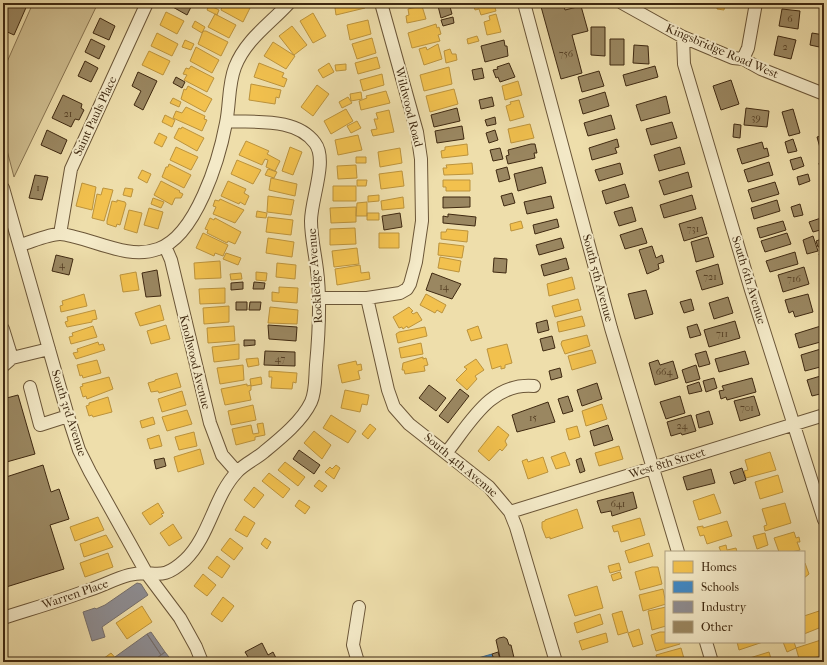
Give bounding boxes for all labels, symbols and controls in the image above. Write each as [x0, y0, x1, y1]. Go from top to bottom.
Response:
house number: 6 [787, 13, 793, 25]
street label: Kingsbridge Road West [663, 21, 781, 81]
house number: 2 [782, 41, 788, 53]
house number: 756 [559, 48, 574, 60]
street label: Wildwood Road [392, 65, 426, 149]
street label: Saint Pauls Place [70, 74, 120, 158]
house number: 21 [64, 108, 72, 120]
house number: 39 [751, 112, 761, 124]
house number: 1 [36, 182, 40, 194]
house number: 731 [687, 223, 699, 235]
street label: Rockledge Avenue [305, 228, 325, 324]
street label: South 5th Avenue [580, 233, 616, 323]
street label: South 6th Avenue [729, 234, 769, 326]
house number: 4 [59, 259, 66, 271]
house number: 721 [703, 271, 717, 283]
house number: 716 [787, 273, 801, 285]
house number: 14 [439, 281, 450, 293]
street label: Knollwood Avenue [176, 313, 214, 411]
house number: 711 [716, 328, 728, 340]
house number: 47 [275, 353, 285, 365]
house number: 664 [656, 366, 673, 378]
street label: South 3rd Avenue [48, 368, 90, 458]
house number: 701 [740, 402, 754, 414]
house number: 15 [529, 412, 537, 424]
house number: 24 [676, 420, 689, 432]
street label: South 4th Avenue [421, 430, 501, 500]
street label: West 8th Street [626, 444, 708, 482]
house number: 641 [611, 498, 625, 510]
legend [665, 551, 805, 643]
text: Homes [701, 560, 737, 574]
street label: Warren Place [39, 576, 110, 612]
text: Schools [701, 580, 740, 594]
text: Industry [701, 600, 747, 614]
text: Other [701, 620, 733, 634]

